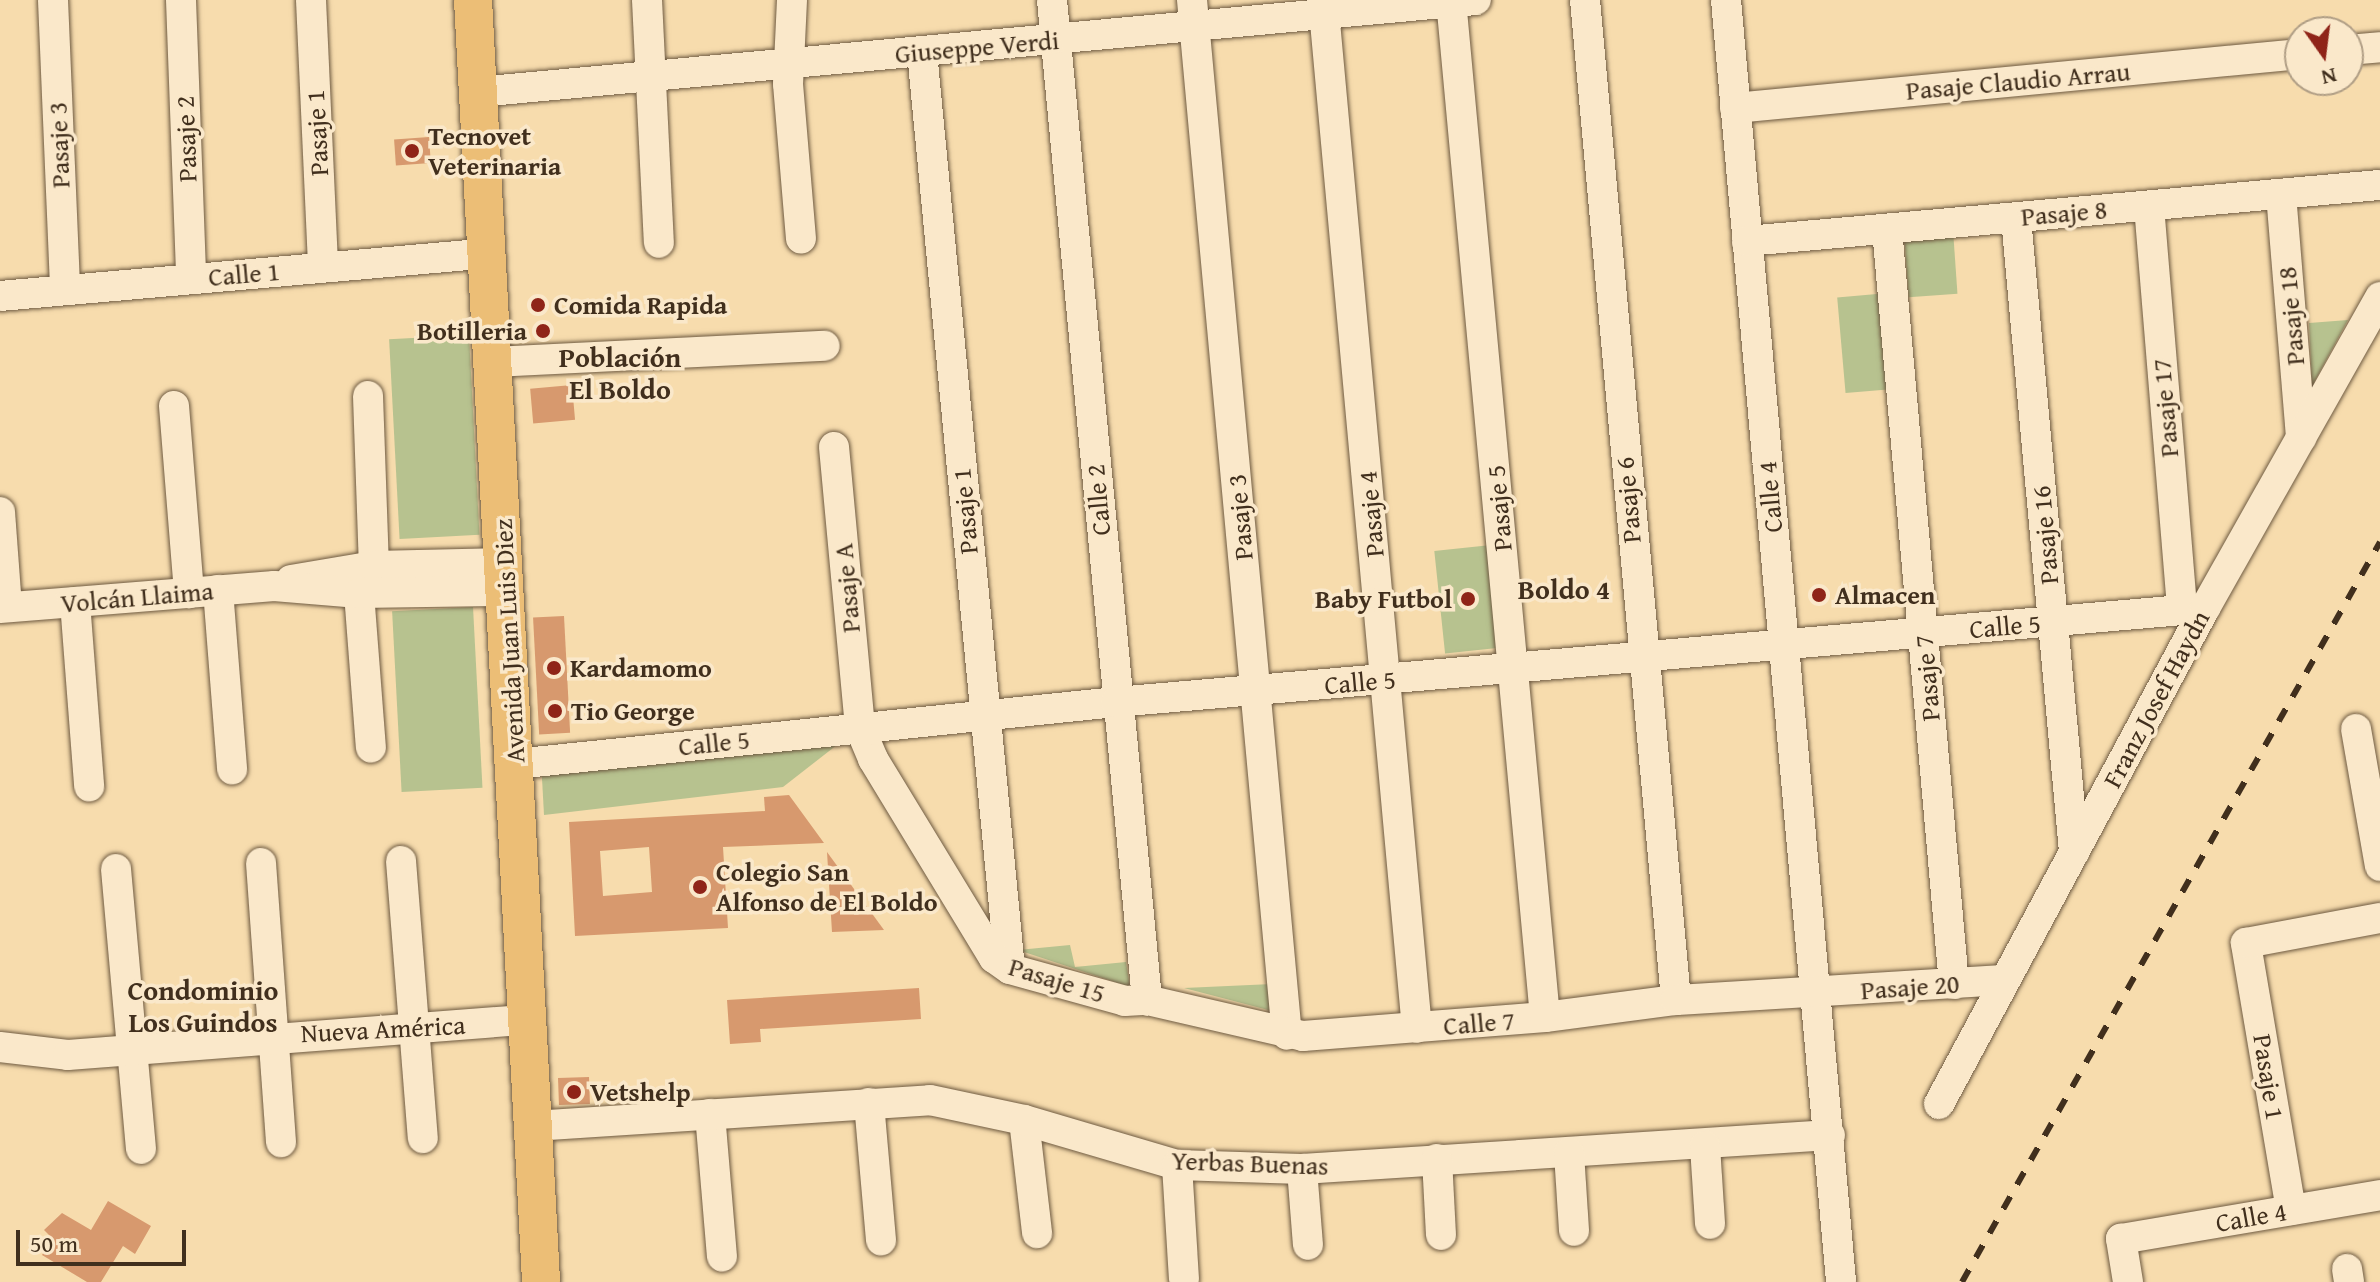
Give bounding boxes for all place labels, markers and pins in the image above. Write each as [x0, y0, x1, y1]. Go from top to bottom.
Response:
place label: Tecnovet Veterinaria [428, 120, 561, 182]
marker: Tecnovet Veterinaria [403, 142, 421, 160]
place label: Comida Rapida [554, 289, 727, 321]
marker: Comida Rapida [529, 296, 547, 314]
place label: Botilleria [417, 315, 527, 347]
marker: Botilleria [534, 322, 552, 340]
place label: Almacen [1835, 579, 1935, 611]
place label: Baby Futbol [1315, 583, 1452, 615]
marker: Almacen [1810, 586, 1828, 604]
marker: Baby Futbol [1459, 590, 1477, 608]
place label: Kardamomo [570, 652, 712, 684]
marker: Kardamomo [545, 659, 563, 677]
place label: Tio George [571, 695, 695, 727]
marker: Tio George [546, 702, 564, 720]
place label: Colegio San Alfonso de El Boldo [716, 856, 938, 918]
marker: Colegio San Alfonso de El Boldo [691, 878, 709, 896]
place label: Vetshelp [590, 1076, 691, 1108]
marker: Vetshelp [565, 1083, 583, 1101]

